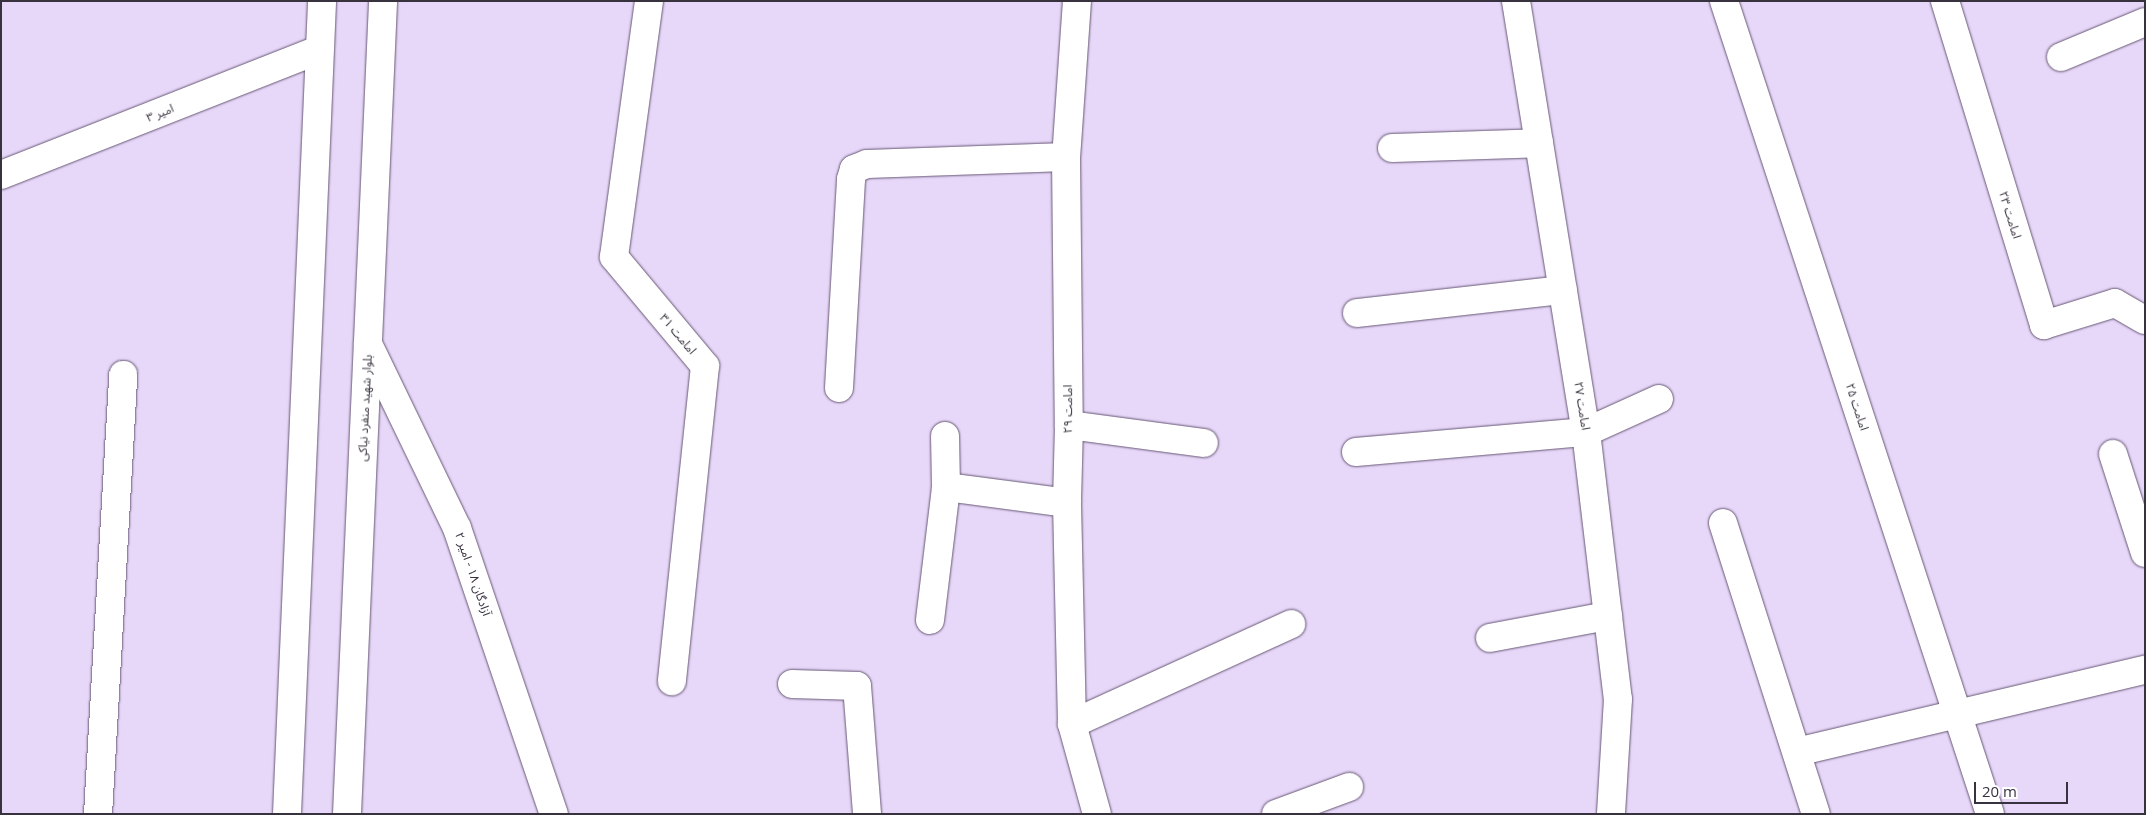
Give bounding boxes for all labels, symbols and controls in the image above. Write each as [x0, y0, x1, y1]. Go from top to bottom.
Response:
street label: امیر ۳ [144, 101, 176, 125]
street label: امامت ۲۳ [1996, 190, 2024, 240]
street label: امامت ۳۱ [657, 311, 699, 357]
street label: بلوار شهید منفرد نیاکی [355, 354, 375, 462]
street label: امامت ۲۷ [1571, 381, 1593, 431]
street label: امامت ۲۵ [1843, 382, 1871, 432]
street label: امامت ۲۹ [1061, 385, 1075, 433]
street label: آزادگان ۱۸ - امیر ۲ [452, 530, 494, 618]
scale bar [1976, 772, 2070, 804]
text: 20 m [1982, 781, 2017, 801]

